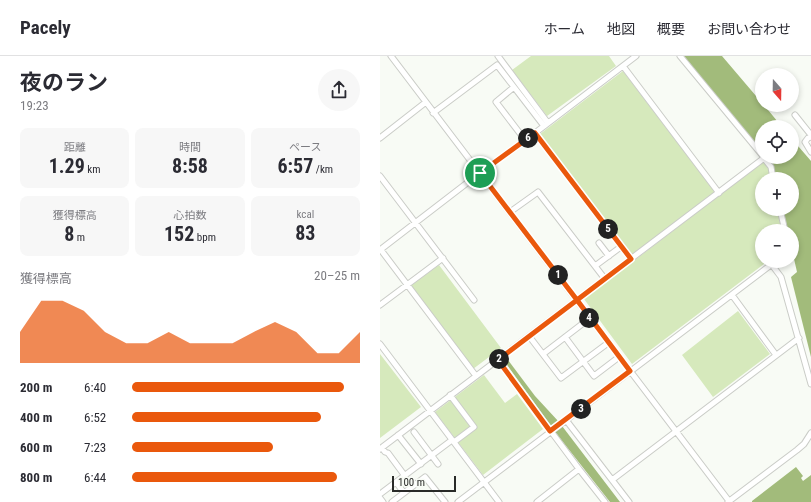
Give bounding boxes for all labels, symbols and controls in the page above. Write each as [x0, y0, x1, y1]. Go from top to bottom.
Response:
text: Pacely [20, 16, 71, 39]
text: ホーム [543, 21, 585, 37]
text: 地図 [607, 21, 635, 37]
text: 概要 [657, 21, 685, 37]
text: お問い合わせ [707, 21, 791, 37]
north arrow [755, 68, 799, 112]
map controls [755, 68, 799, 268]
button: share [318, 69, 360, 111]
text: 夜のラン [20, 70, 108, 95]
text: 19:23 [20, 98, 49, 113]
button: locate [755, 120, 799, 164]
pin: 6 [518, 128, 538, 148]
text: 6 [525, 131, 531, 144]
text: 距離 [64, 141, 86, 154]
text: 時間 [179, 141, 201, 154]
text: ペース [289, 141, 322, 154]
text: 1.29 [49, 154, 85, 178]
text: 8:58 [172, 154, 208, 178]
text: 6:57 [278, 154, 313, 178]
pin [463, 156, 497, 190]
icon: arrive [469, 162, 491, 184]
text: km [85, 163, 101, 176]
text: /km [313, 163, 333, 176]
button: + [755, 172, 799, 216]
text: kcal [296, 208, 314, 221]
text: 獲得標高 [53, 209, 97, 222]
text: 心拍数 [173, 209, 206, 222]
pin: 5 [598, 219, 618, 239]
text: 83 [295, 221, 315, 245]
text: 8 [64, 222, 74, 246]
text: 152 [164, 222, 194, 246]
text: 5 [605, 222, 611, 235]
button: − [755, 224, 799, 268]
text: m [74, 231, 85, 244]
text: bpm [194, 231, 216, 244]
pin: 1 [548, 265, 568, 285]
text: 20–25 m [314, 268, 360, 283]
text: 1 [555, 268, 561, 281]
text: 獲得標高 [20, 271, 72, 286]
pin: 4 [579, 308, 599, 328]
text: 4 [586, 311, 592, 324]
pin: 2 [489, 349, 509, 369]
text: 2 [496, 352, 502, 365]
text: 200 m [20, 380, 52, 395]
text: 6:40 [84, 380, 106, 395]
pin: 3 [571, 399, 591, 419]
text: 3 [578, 402, 584, 415]
text: 400 m [20, 410, 52, 425]
text: 6:52 [84, 410, 106, 425]
text: 600 m [20, 440, 52, 455]
text: 7:23 [84, 440, 106, 455]
text: 800 m [20, 470, 52, 485]
text: 6:44 [84, 470, 106, 485]
scale bar [392, 474, 456, 493]
text: 100 m [398, 476, 425, 489]

